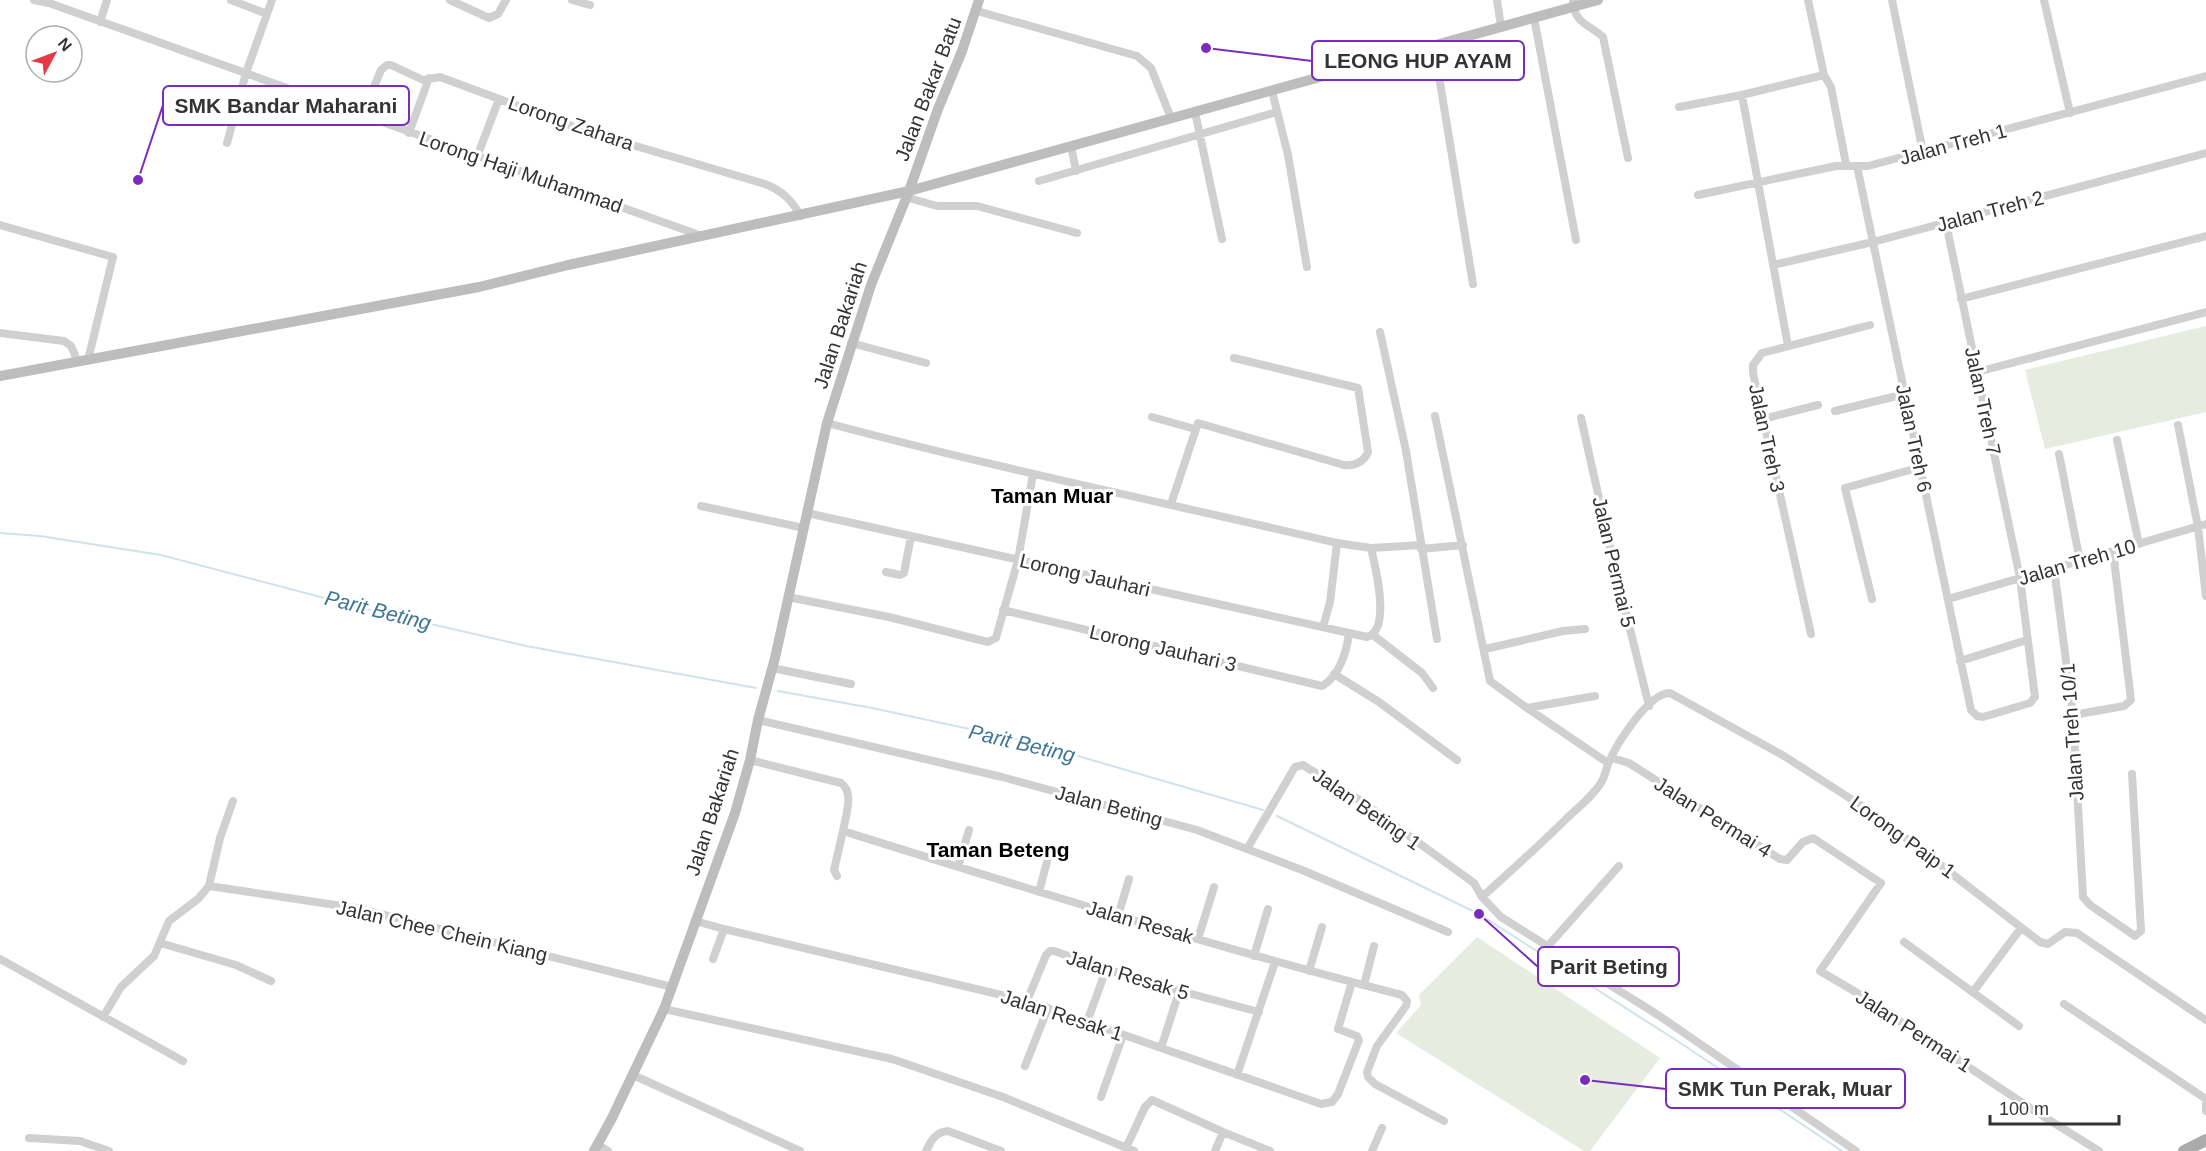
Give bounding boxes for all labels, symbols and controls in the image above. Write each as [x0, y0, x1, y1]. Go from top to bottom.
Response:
street label: Jalan Bakar Batu [890, 14, 966, 164]
north arrow [24, 24, 84, 84]
text: N [55, 35, 75, 54]
callout: LEONG HUP AYAM [1312, 41, 1524, 80]
text: LEONG HUP AYAM [1324, 49, 1512, 72]
callout: SMK Bandar Maharani [163, 86, 409, 125]
street label: Lorong Zahara [505, 91, 637, 155]
text: SMK Bandar Maharani [175, 94, 397, 117]
street label: Jalan Treh 1 [1897, 119, 2009, 169]
street label: Lorong Haji Muhammad [417, 127, 625, 217]
street label: Jalan Treh 2 [1934, 186, 2046, 236]
street label: Jalan Bakariah [809, 259, 871, 391]
street label: Jalan Treh 7 [1961, 345, 2005, 457]
street label: Jalan Treh 3 [1745, 382, 1789, 494]
street label: Jalan Treh 6 [1892, 382, 1936, 494]
district label: Taman Muar [991, 484, 1113, 507]
street label: Jalan Permai 5 [1588, 495, 1640, 629]
street label: Jalan Treh 10 [2016, 535, 2138, 589]
street label: Lorong Jauhari [1018, 549, 1152, 601]
water label: Parit Beting [323, 586, 434, 634]
street label: Lorong Jauhari 3 [1087, 620, 1239, 676]
street label: Jalan Treh 10/1 [2056, 662, 2088, 802]
water label: Parit Beting [967, 720, 1078, 766]
street label: Jalan Bakariah [681, 746, 743, 878]
street label: Jalan Beting 1 [1309, 764, 1425, 854]
street label: Jalan Permai 4 [1651, 772, 1775, 862]
street label: Jalan Beting [1053, 781, 1165, 831]
street label: Lorong Paip 1 [1846, 791, 1960, 883]
district label: Taman Beteng [926, 838, 1070, 861]
street label: Jalan Chee Chein Kiang [334, 896, 550, 966]
street label: Jalan Resak [1084, 896, 1197, 948]
street label: Jalan Resak 5 [1064, 946, 1192, 1004]
callout: Parit Beting [1538, 947, 1679, 986]
text: Parit Beting [1550, 955, 1668, 978]
street label: Jalan Resak 1 [998, 985, 1126, 1045]
street label: Jalan Permai 1 [1852, 985, 1976, 1077]
callout: SMK Tun Perak, Muar [1666, 1069, 1905, 1108]
text: SMK Tun Perak, Muar [1678, 1077, 1892, 1100]
scale bar [1990, 1088, 2119, 1126]
text: 100 m [1999, 1099, 2049, 1119]

